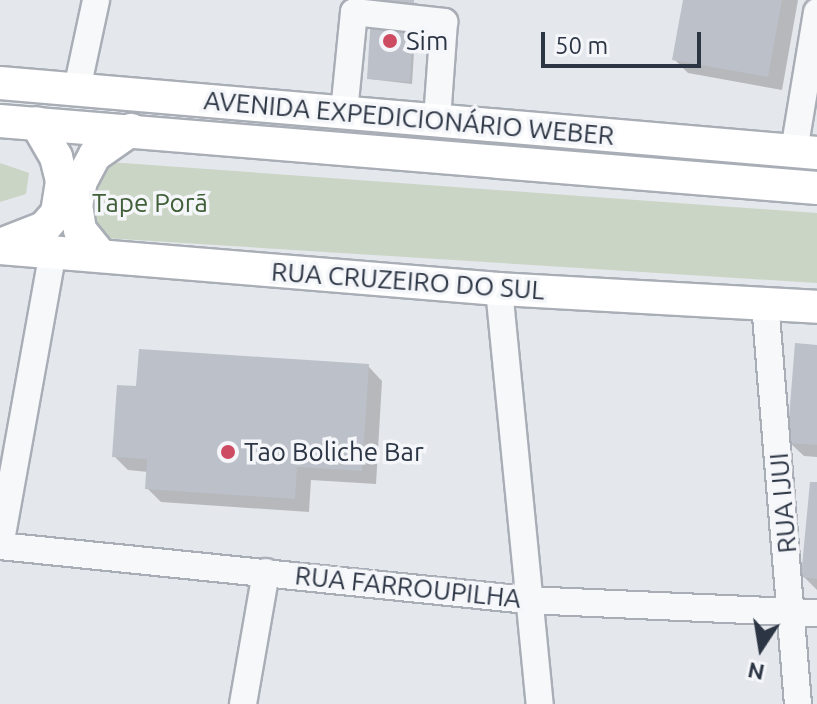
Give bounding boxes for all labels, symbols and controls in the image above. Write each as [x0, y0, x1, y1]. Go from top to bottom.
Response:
scale bar [545, 16, 705, 66]
place label: Sim [406, 25, 448, 57]
marker: Sim [381, 32, 399, 50]
text: 50 m [555, 32, 608, 59]
street label: AVENIDA EXPEDICIONÁRIO WEBER [203, 85, 615, 151]
park label: Tape Porã [92, 187, 208, 219]
street label: RUA CRUZEIRO DO SUL [270, 256, 546, 306]
place label: Tao Boliche Bar [244, 436, 424, 468]
marker: Tao Boliche Bar [219, 443, 237, 461]
street label: RUA IJUI [763, 452, 803, 554]
street label: RUA FARROUPILHA [293, 560, 523, 614]
north arrow [721, 608, 801, 688]
text: N [745, 658, 767, 686]

